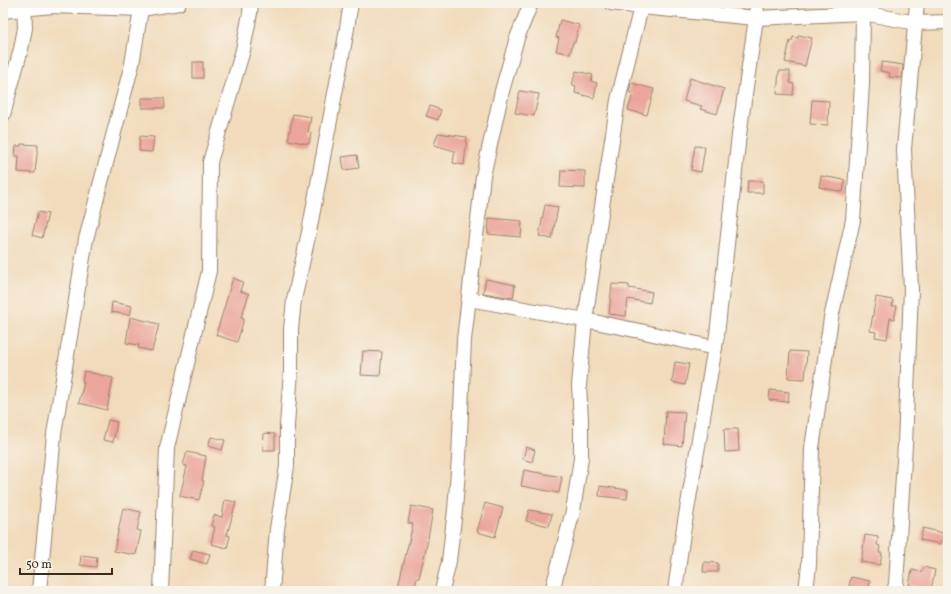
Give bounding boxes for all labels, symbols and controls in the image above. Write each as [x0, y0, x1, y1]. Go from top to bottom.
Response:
scale bar [20, 550, 112, 576]
text: 50 m [26, 557, 52, 573]

